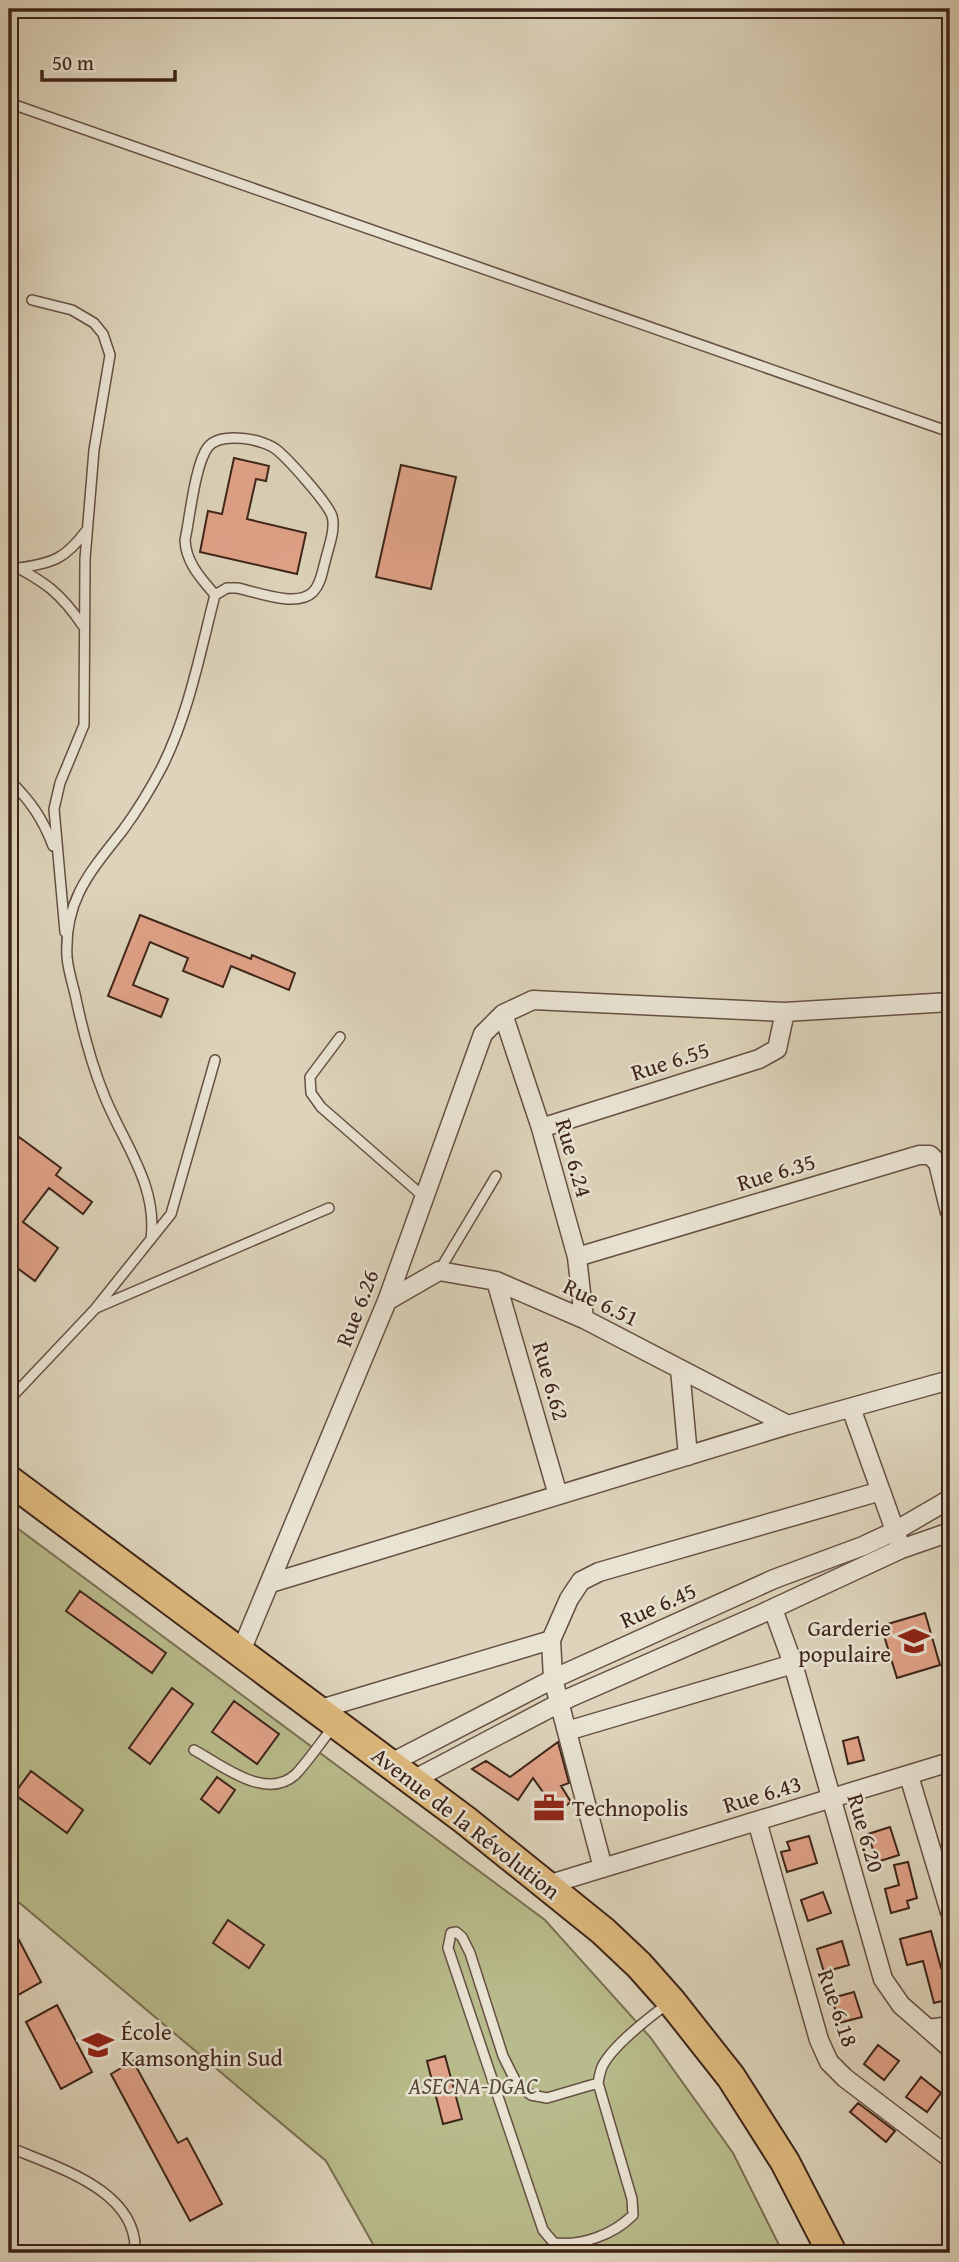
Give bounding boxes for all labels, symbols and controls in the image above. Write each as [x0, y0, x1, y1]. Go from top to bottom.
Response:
scale bar [42, 38, 175, 82]
text: 50 m [52, 47, 94, 78]
street label: Rue 6.55 [627, 1032, 713, 1089]
street label: Rue 6.24 [548, 1115, 601, 1201]
street label: Rue 6.35 [733, 1144, 819, 1199]
street label: Rue 6.26 [327, 1264, 386, 1351]
street label: Rue 6.51 [558, 1269, 645, 1334]
street label: Rue 6.62 [525, 1338, 578, 1424]
street label: Rue 6.45 [614, 1573, 701, 1636]
place label: Garderie populaire [798, 1611, 891, 1670]
school or university icon: Garderie populaire [897, 1624, 931, 1658]
street label: Avenue de la Révolution [365, 1738, 568, 1907]
street label: Rue 6.43 [719, 1766, 805, 1821]
street label: Rue 6.20 [840, 1790, 893, 1876]
office icon: Technopolis [532, 1791, 566, 1825]
place label: Technopolis [572, 1791, 688, 1824]
street label: Rue 6.18 [810, 1964, 867, 2051]
place label: École Kamsonghin Sud [121, 2015, 284, 2074]
school or university icon: École Kamsonghin Sud [81, 2028, 115, 2062]
park label: ASECNA-DGAC [407, 2069, 538, 2102]

